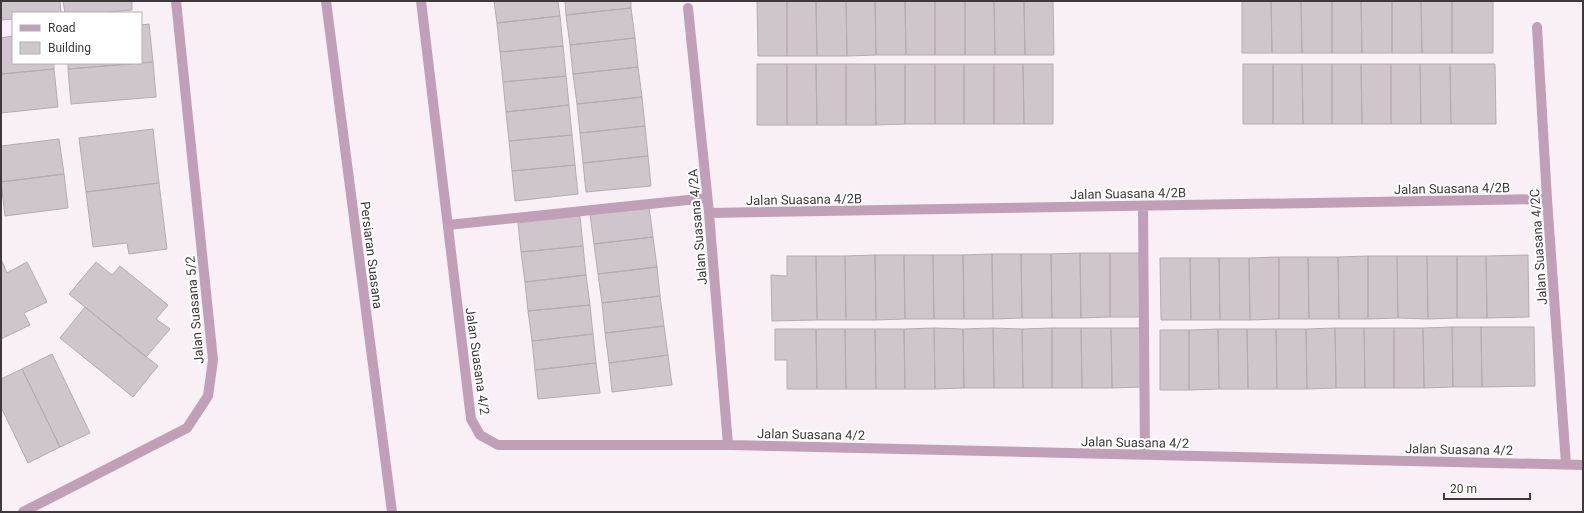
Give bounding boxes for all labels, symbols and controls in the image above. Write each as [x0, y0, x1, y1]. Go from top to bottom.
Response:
legend [12, 12, 142, 64]
text: Road [48, 21, 76, 35]
text: Building [48, 41, 91, 55]
street label: Jalan Suasana 4/2A [685, 168, 710, 286]
street label: Jalan Suasana 4/2B [1394, 180, 1510, 197]
street label: Jalan Suasana 4/2B [1070, 185, 1186, 202]
street label: Jalan Suasana 4/2C [1527, 188, 1550, 306]
street label: Jalan Suasana 4/2B [746, 191, 862, 208]
street label: Persiaran Suasana [357, 201, 386, 310]
street label: Jalan Suasana 5/2 [182, 255, 207, 364]
street label: Jalan Suasana 4/2 [463, 307, 492, 416]
street label: Jalan Suasana 4/2 [757, 426, 865, 443]
street label: Jalan Suasana 4/2 [1081, 434, 1189, 451]
street label: Jalan Suasana 4/2 [1405, 441, 1513, 458]
scale bar [1444, 475, 1530, 501]
text: 20 m [1450, 482, 1477, 496]

